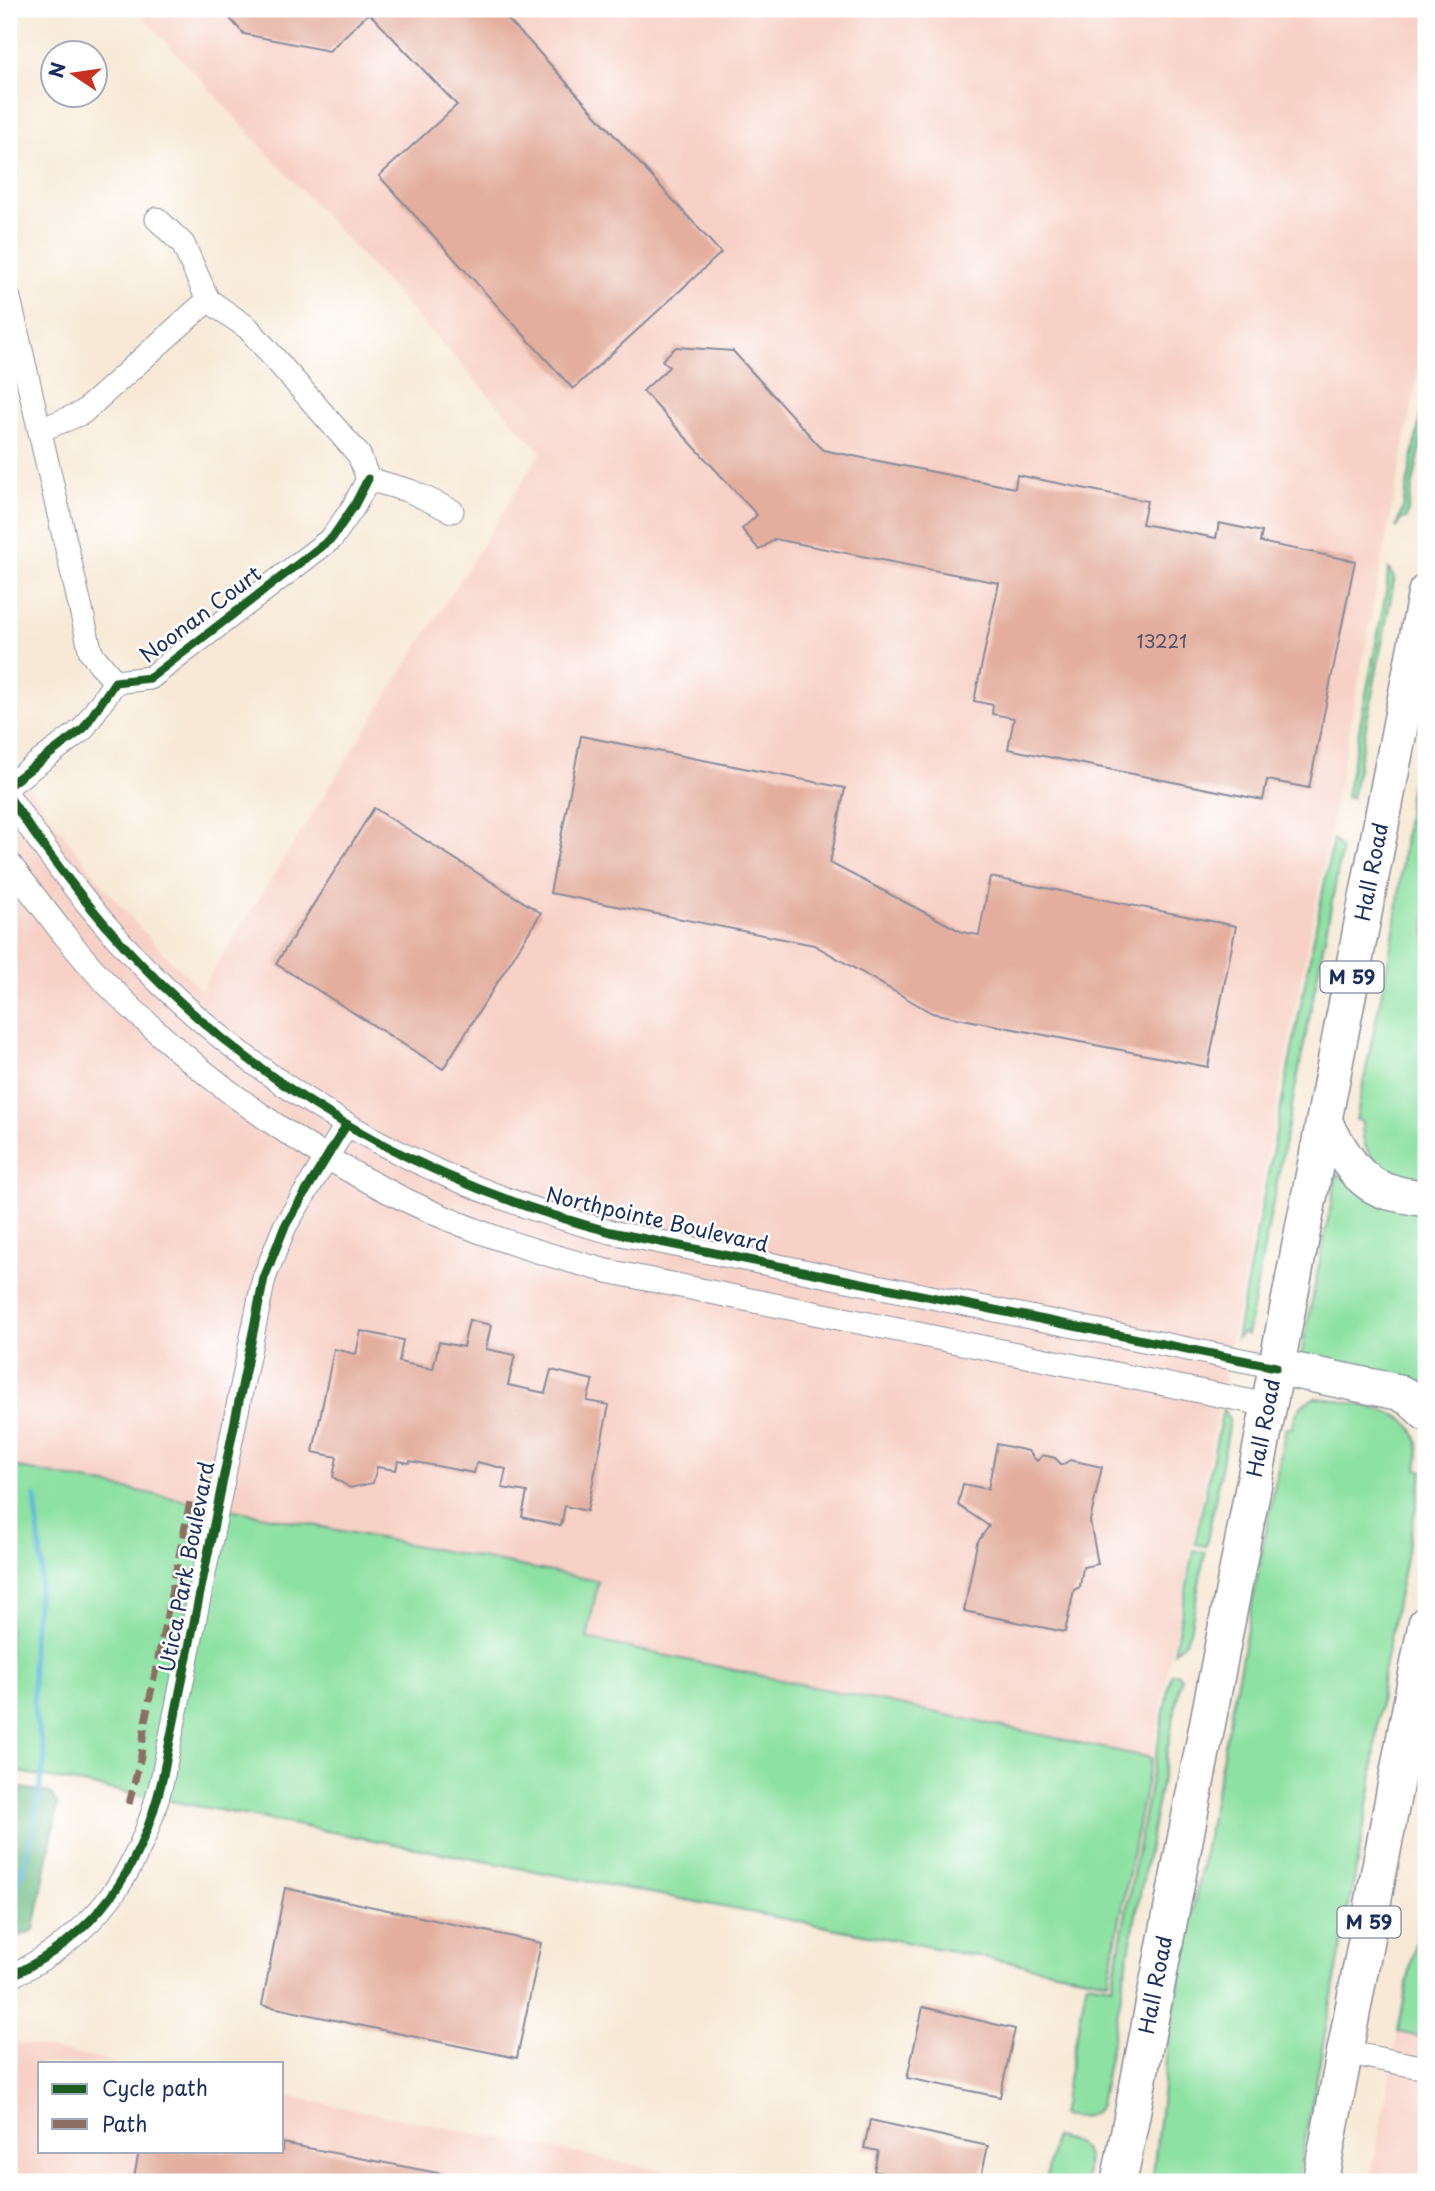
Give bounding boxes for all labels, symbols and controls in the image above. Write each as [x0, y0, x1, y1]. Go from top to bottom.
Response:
north arrow [38, 38, 108, 108]
text: N [41, 59, 72, 80]
street label: Noonan Court [132, 557, 267, 670]
house number: 13221 [1137, 627, 1187, 654]
street label: Hall Road [1345, 820, 1395, 923]
road number: M 59 [1320, 962, 1384, 993]
street label: Northpointe Boulevard [543, 1177, 772, 1259]
street label: Hall Road [1237, 1376, 1287, 1479]
street label: Utica Park Boulevard [149, 1458, 221, 1675]
road number: M 59 [1338, 1906, 1400, 1938]
street label: Hall Road [1129, 1933, 1179, 2036]
legend [38, 2062, 284, 2152]
text: Cycle path [102, 2071, 208, 2103]
text: Path [102, 2107, 147, 2139]

